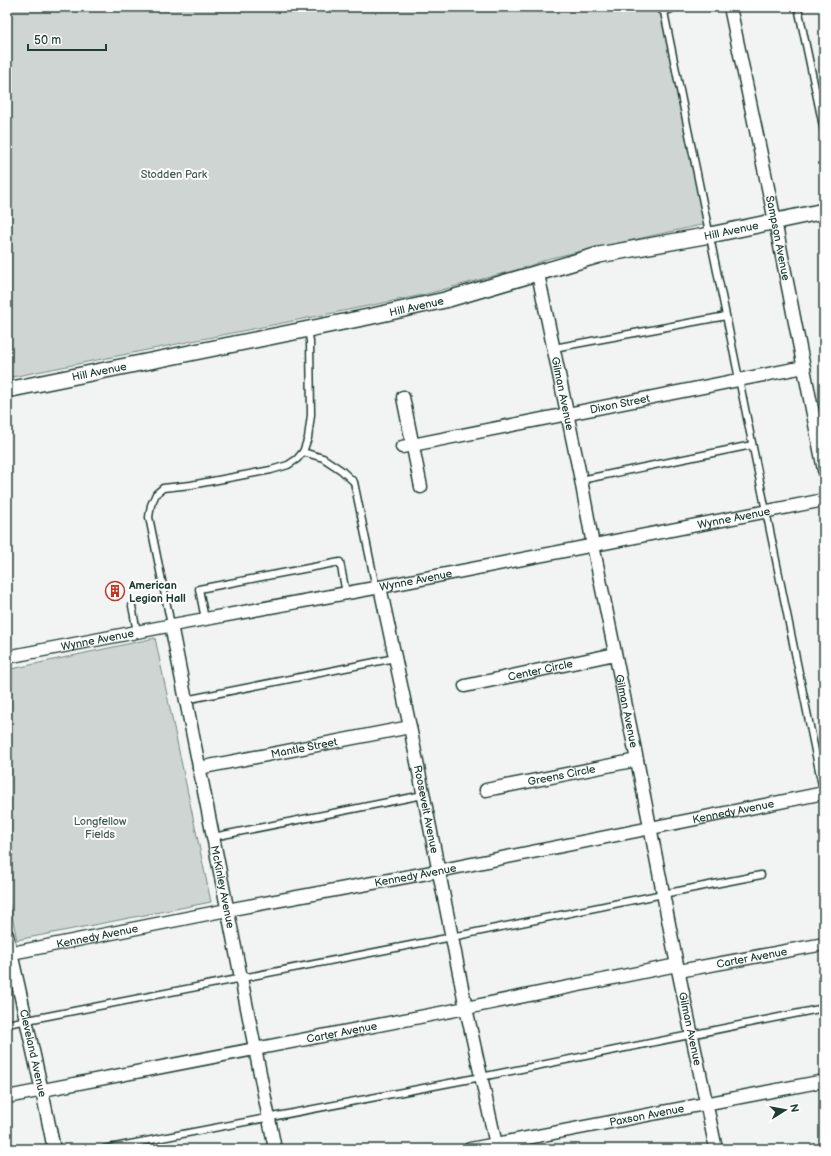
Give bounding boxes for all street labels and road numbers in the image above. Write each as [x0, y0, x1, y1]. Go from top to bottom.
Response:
street label: Sampson Avenue [763, 195, 793, 282]
street label: Hill Avenue [703, 219, 760, 243]
street label: Hill Avenue [388, 294, 446, 319]
street label: Gilman Avenue [548, 356, 577, 432]
street label: Hill Avenue [71, 360, 128, 384]
street label: Dixon Street [589, 392, 652, 416]
street label: Wynne Avenue [696, 505, 772, 532]
street label: Wynne Avenue [378, 567, 454, 594]
street label: Wynne Avenue [60, 627, 135, 653]
street label: Center Circle [507, 657, 575, 684]
street label: Gilman Avenue [613, 673, 640, 750]
street label: Mantle Street [270, 735, 339, 761]
street label: Greens Circle [527, 762, 597, 789]
street label: Roosevelt Avenue [411, 764, 441, 855]
street label: Kennedy Avenue [691, 797, 776, 826]
street label: McKinley Avenue [208, 844, 237, 930]
street label: Kennedy Avenue [374, 861, 458, 890]
street label: Kennedy Avenue [55, 922, 140, 951]
street label: Carter Avenue [715, 945, 789, 971]
street label: Gilman Avenue [676, 991, 704, 1067]
street label: Cleveland Avenue [17, 1008, 49, 1099]
street label: Carter Avenue [305, 1019, 379, 1046]
street label: Paxson Avenue [608, 1102, 686, 1129]

